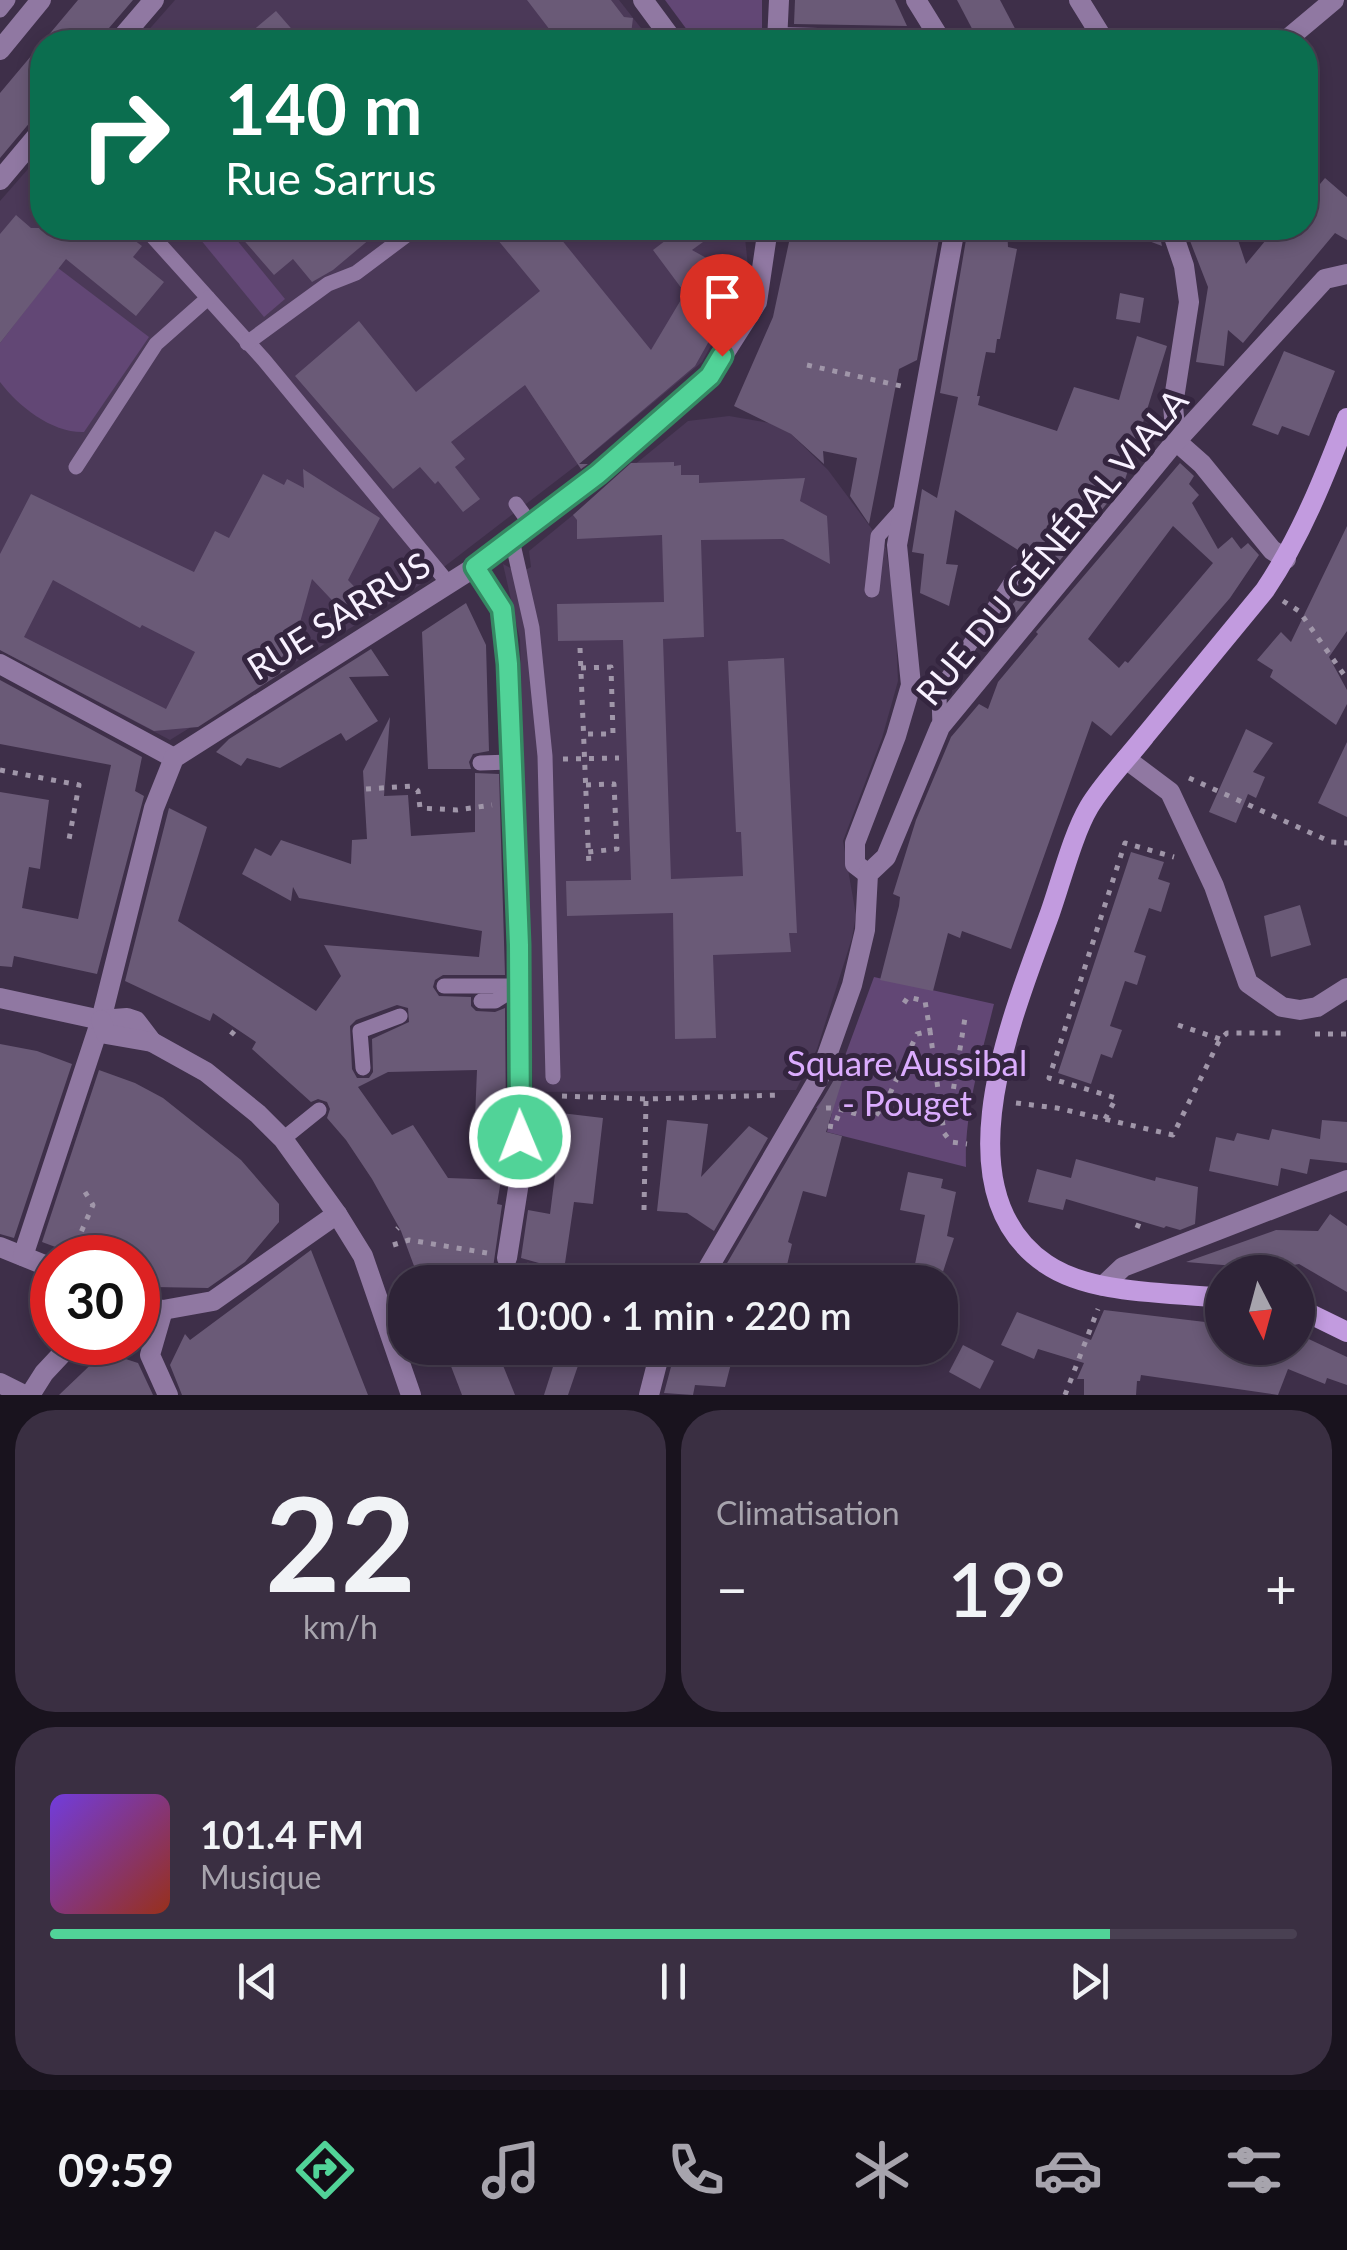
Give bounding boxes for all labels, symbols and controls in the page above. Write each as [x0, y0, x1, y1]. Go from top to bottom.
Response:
text: 140 m [225, 66, 422, 150]
icon: right [60, 70, 190, 200]
text: Rue Sarrus [225, 151, 436, 205]
pin [680, 254, 765, 357]
icon: arrive [695, 269, 750, 324]
street label: RUE DU GÉNÉRAL VIALA [906, 379, 1196, 713]
street label: RUE SARRUS [239, 542, 437, 688]
park label: Square Aussibal - Pouget [787, 1041, 1027, 1123]
position arrow [468, 1085, 572, 1189]
speed limit sign: 30 [30, 1235, 160, 1365]
north arrow [1205, 1255, 1315, 1365]
map controls [1205, 1255, 1315, 1365]
text: 10:00 · 1 min · 220 m [495, 1292, 851, 1338]
text: 22 [265, 1464, 416, 1620]
text: Climatisation [716, 1493, 900, 1532]
text: 19° [947, 1543, 1066, 1633]
text: − [716, 1555, 748, 1621]
text: + [1265, 1555, 1297, 1621]
text: km/h [303, 1607, 378, 1646]
text: 101.4 FM [200, 1811, 364, 1857]
text: Musique [200, 1857, 321, 1896]
icon: previous [230, 1954, 285, 2009]
icon: pause [646, 1954, 701, 2009]
icon: next [1062, 1954, 1117, 2009]
icon: directions [290, 2135, 360, 2205]
icon: music [476, 2135, 546, 2205]
icon: phone [661, 2135, 731, 2205]
icon: climate [847, 2135, 917, 2205]
icon: car [1033, 2135, 1103, 2205]
icon: filters [1219, 2135, 1289, 2205]
text: 09:59 [58, 2143, 174, 2197]

